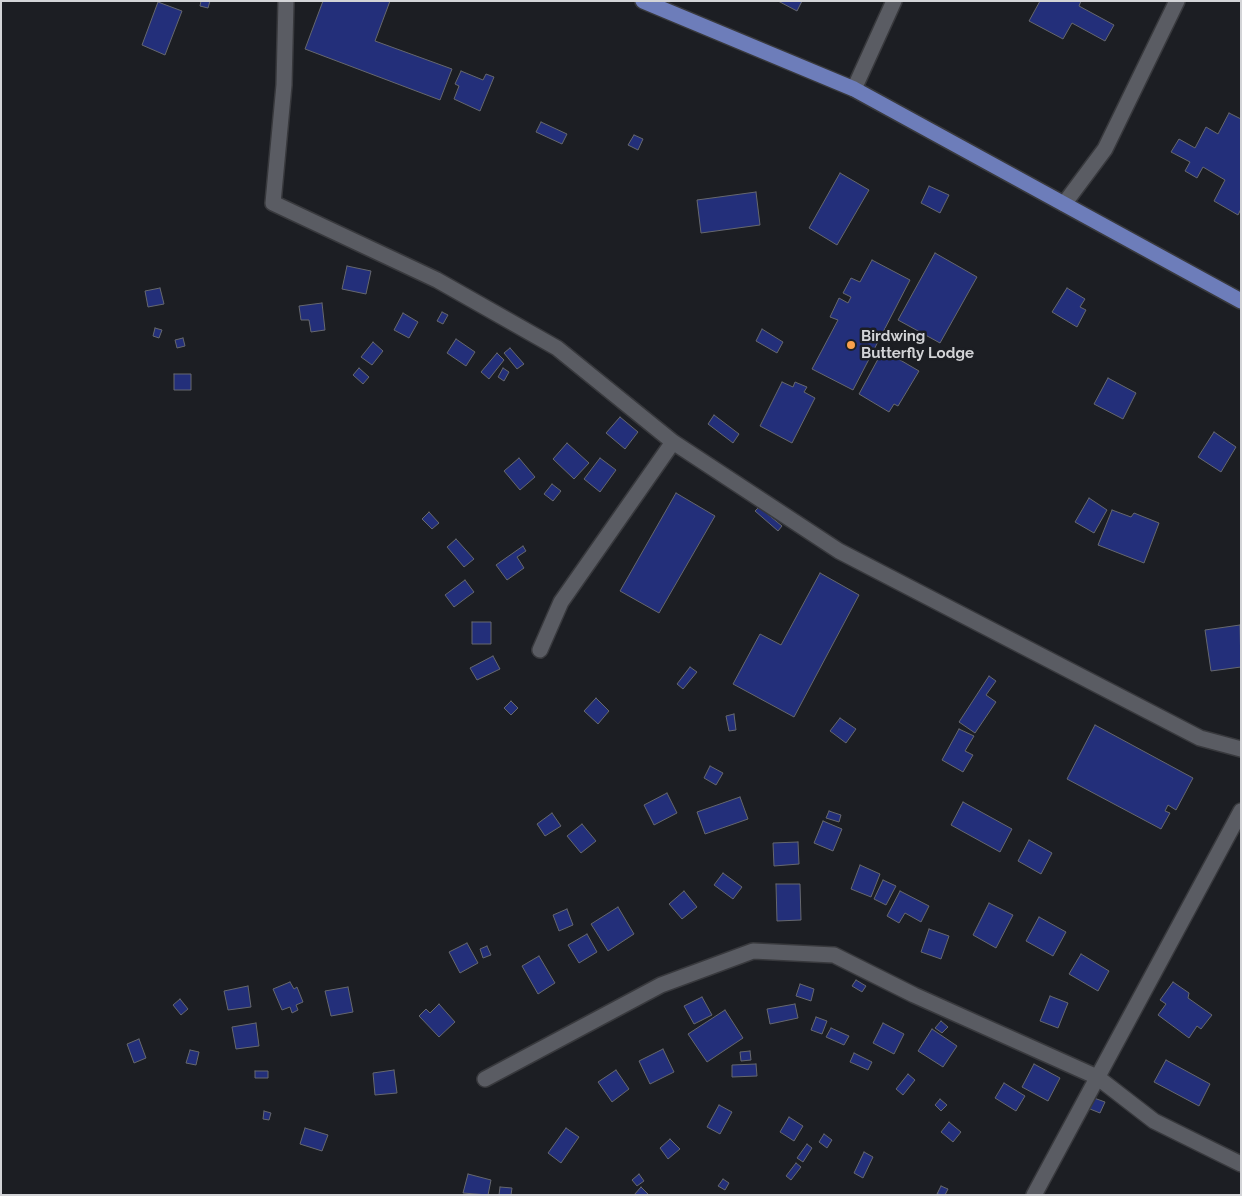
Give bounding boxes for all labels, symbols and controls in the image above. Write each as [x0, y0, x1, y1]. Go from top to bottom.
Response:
place label: Birdwing Butterfly Lodge [861, 327, 974, 362]
marker: Birdwing Butterfly Lodge [845, 339, 857, 351]

